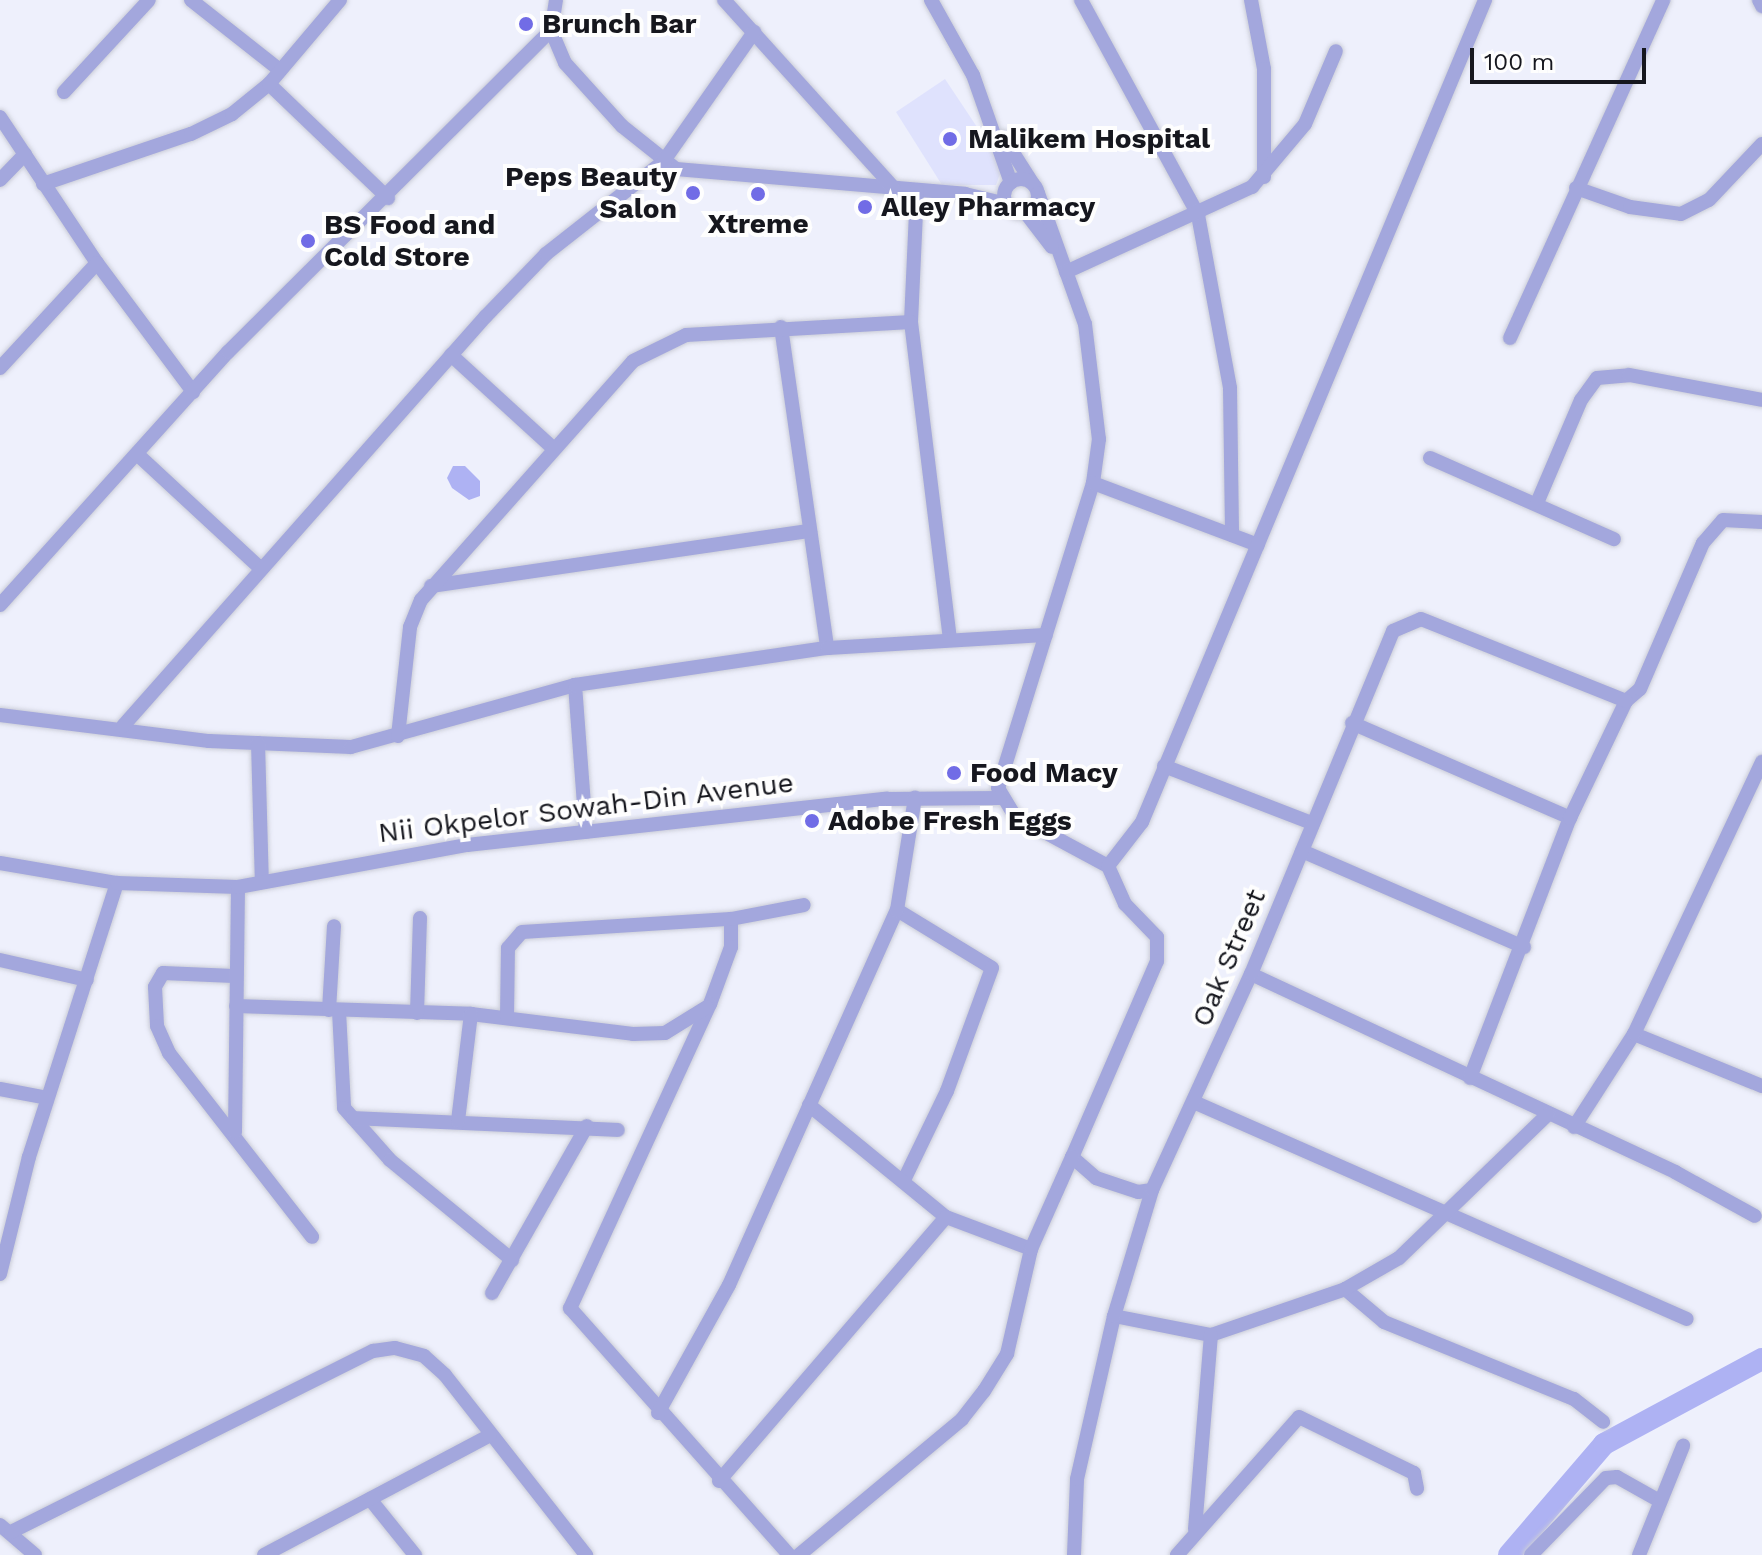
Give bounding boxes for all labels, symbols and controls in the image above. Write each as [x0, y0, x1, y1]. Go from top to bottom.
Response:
place label: Brunch Bar [542, 7, 697, 41]
marker: Brunch Bar [517, 15, 535, 33]
scale bar [1474, 32, 1650, 82]
text: 100 m [1484, 48, 1554, 76]
place label: Malikem Hospital [968, 122, 1210, 156]
marker: Malikem Hospital [939, 128, 961, 150]
place label: Peps Beauty Salon [505, 160, 677, 226]
marker: Peps Beauty Salon [684, 184, 702, 202]
marker: Xtreme [749, 185, 767, 203]
place label: Alley Pharmacy [881, 190, 1096, 224]
marker: Alley Pharmacy [856, 198, 874, 216]
place label: Xtreme [707, 207, 809, 241]
place label: BS Food and Cold Store [324, 208, 495, 274]
marker: BS Food and Cold Store [299, 232, 317, 250]
place label: Food Macy [970, 756, 1118, 790]
marker: Food Macy [945, 764, 963, 782]
street label: Nii Okpelor Sowah-Din Avenue [376, 766, 796, 850]
place label: Adobe Fresh Eggs [828, 804, 1072, 838]
marker: Adobe Fresh Eggs [803, 812, 821, 830]
street label: Oak Street [1185, 884, 1273, 1032]

